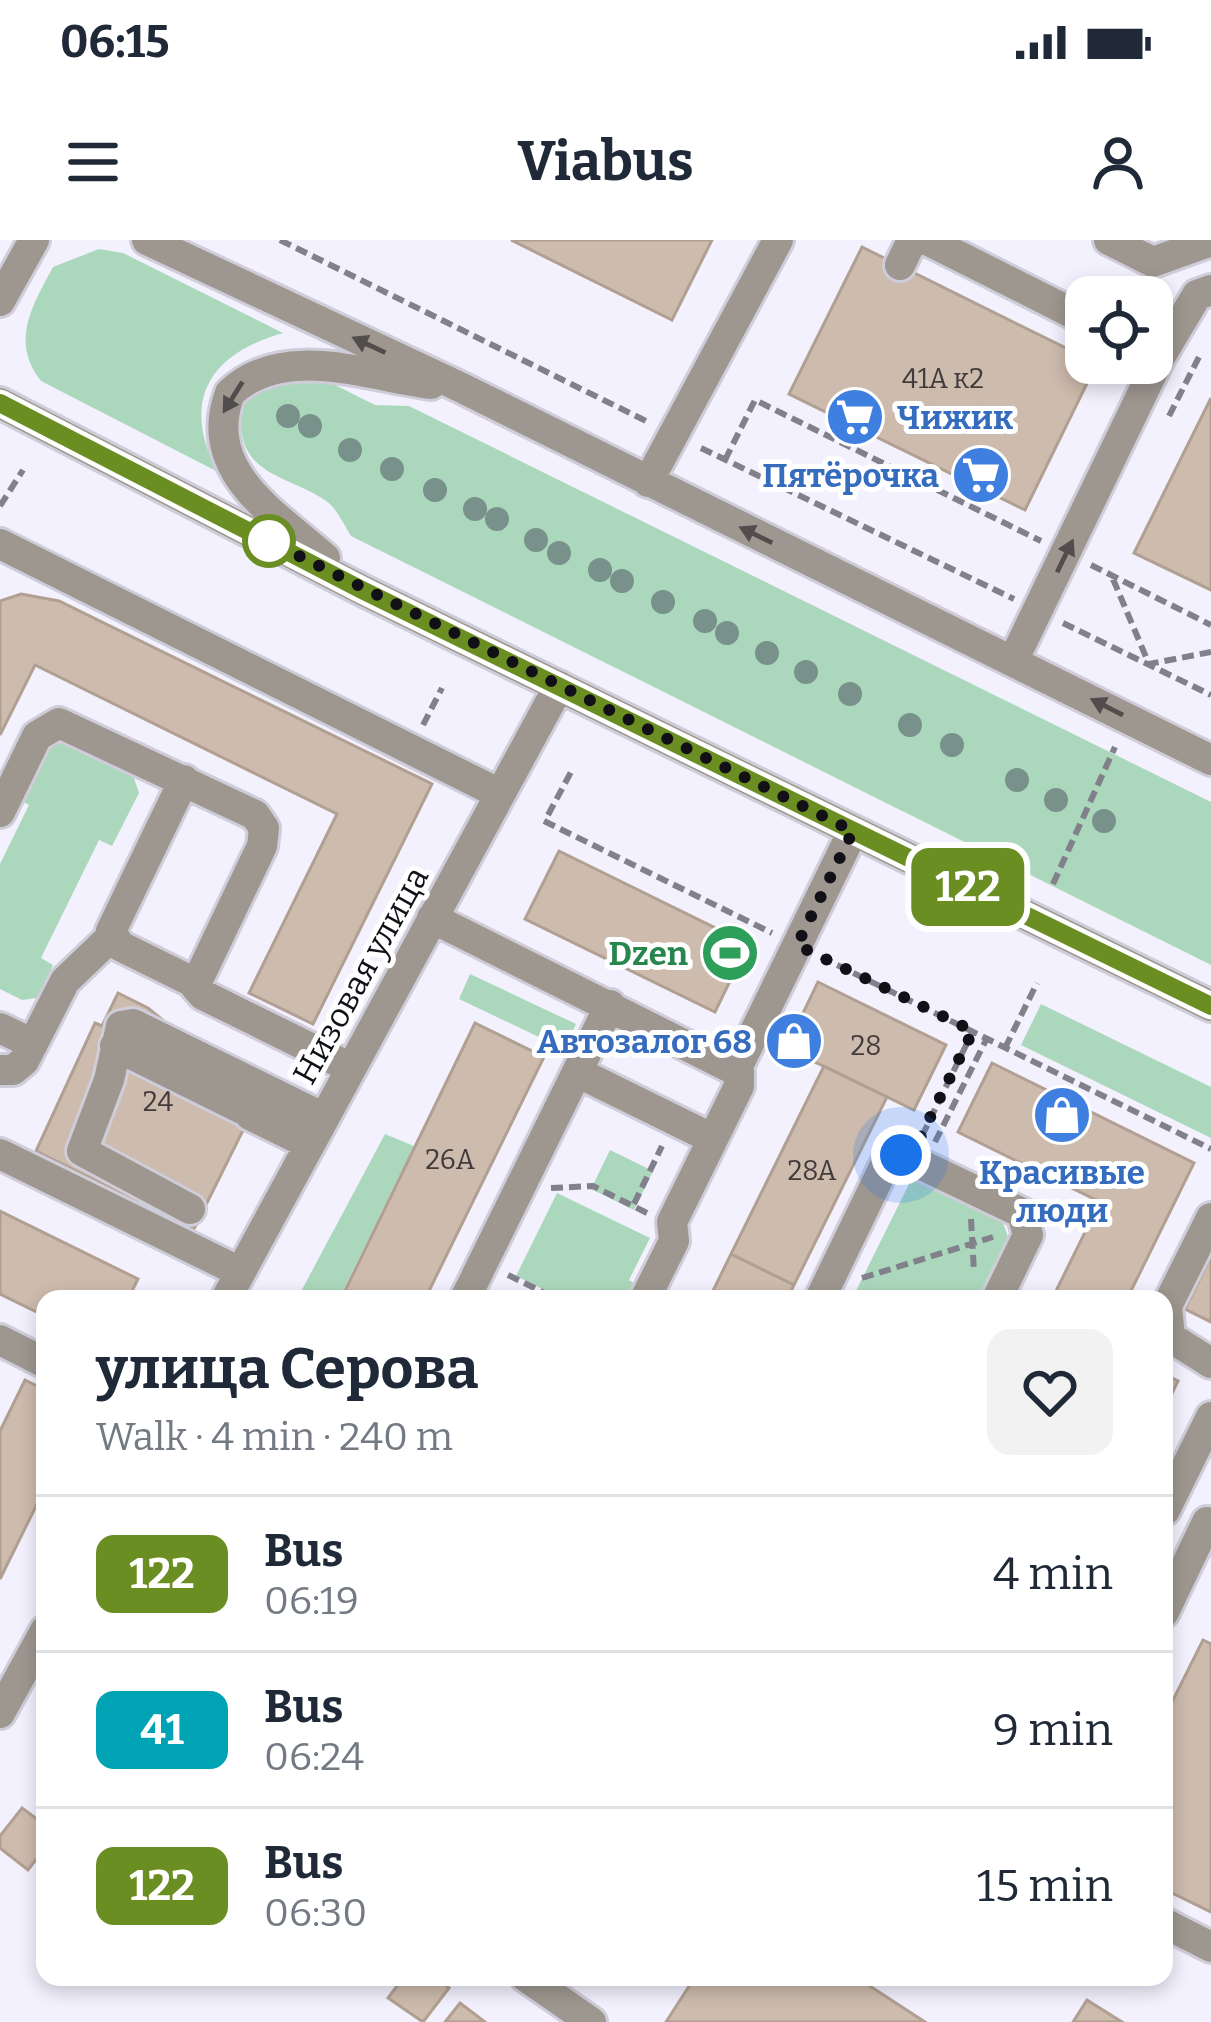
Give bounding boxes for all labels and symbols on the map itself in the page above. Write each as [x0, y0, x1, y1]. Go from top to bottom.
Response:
one-way arrow [351, 335, 386, 355]
house number: 41А к2 [902, 363, 984, 395]
one-way arrow [223, 381, 245, 414]
supermarket icon: Чижик [824, 386, 886, 448]
place label: Чижик [897, 398, 1013, 438]
supermarket icon: Пятёрочка [950, 444, 1012, 506]
place label: Пятёрочка [762, 456, 939, 496]
unlabelled marker [244, 516, 294, 566]
one-way arrow [739, 525, 774, 545]
one-way arrow [1055, 539, 1075, 573]
one-way arrow [1089, 698, 1124, 718]
line badge: 122 [899, 848, 1037, 926]
street label: Низовая улица [285, 860, 437, 1091]
sports icon: Dzen [699, 922, 761, 984]
place label: Dzen [609, 934, 688, 974]
shop icon: Автозалог 68 [763, 1010, 825, 1072]
place label: Автозалог 68 [537, 1022, 752, 1062]
house number: 28 [851, 1030, 881, 1062]
shop icon: Красивые люди [1031, 1084, 1093, 1146]
house number: 24 [143, 1086, 173, 1118]
your location [871, 1125, 931, 1185]
house number: 26А [425, 1144, 476, 1176]
place label: Красивые люди [979, 1153, 1145, 1231]
house number: 28А [788, 1155, 837, 1187]

